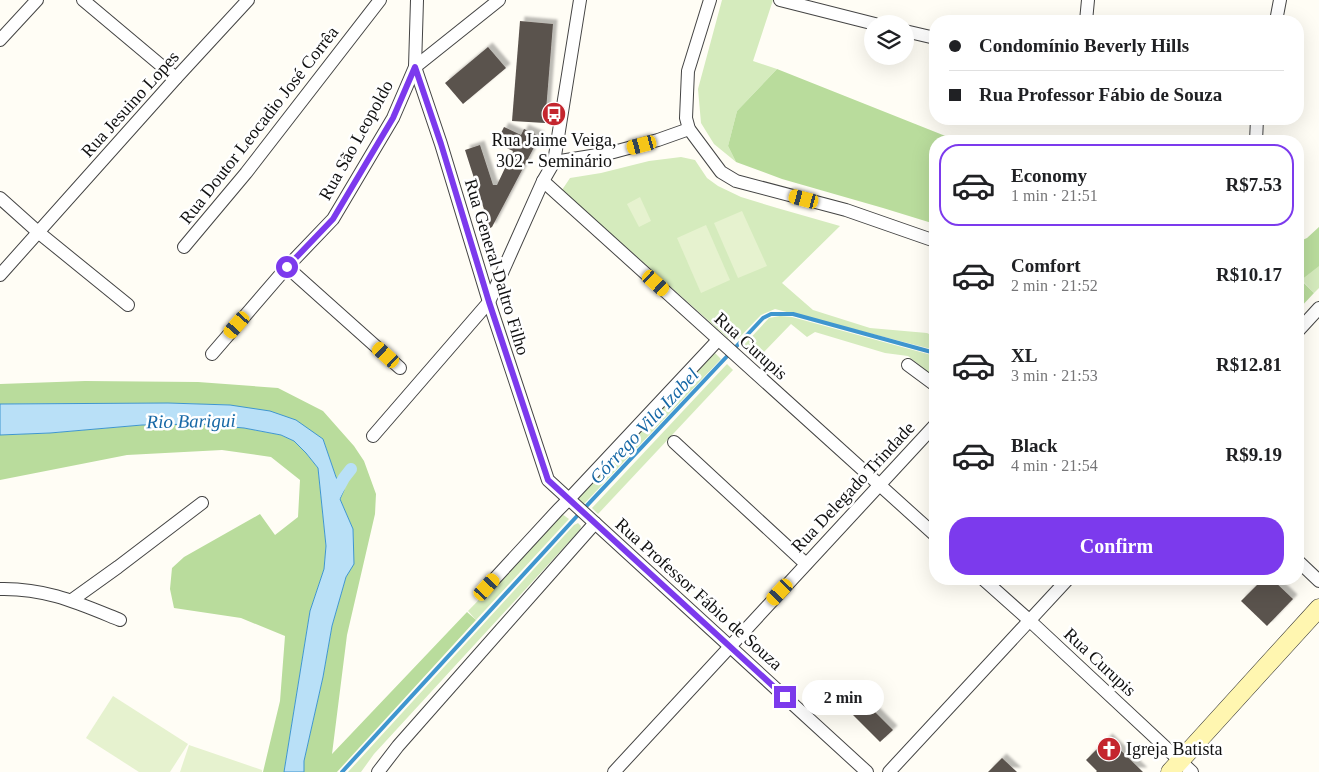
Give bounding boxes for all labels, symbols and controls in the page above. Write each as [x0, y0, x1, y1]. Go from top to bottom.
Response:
map controls [864, 15, 914, 65]
button: layers [864, 15, 914, 65]
street label: Rua Doutor Leocadio José Corrêa [176, 22, 342, 228]
text: Condomínio Beverly Hills [979, 35, 1189, 56]
street label: Rua Jesuino Lopes [77, 47, 183, 161]
street label: Rua São Leopoldo [315, 77, 397, 203]
text: Rua Professor Fábio de Souza [979, 84, 1222, 105]
bus stop icon: Rua Jaime Veiga, 302 - Seminário [541, 101, 567, 127]
place label: Rua Jaime Veiga, 302 - Seminário [491, 130, 617, 171]
car [625, 134, 658, 156]
icon: car [951, 163, 996, 208]
text: Economy [1011, 165, 1087, 186]
text: R$7.53 [1226, 174, 1282, 195]
street label: Rua General Daltro Filho [461, 176, 533, 358]
text: 1 min · 21:51 [1011, 187, 1098, 204]
car [787, 188, 820, 210]
icon: car [951, 253, 996, 298]
text: Comfort [1011, 255, 1081, 276]
route start [276, 256, 298, 278]
text: R$10.17 [1216, 264, 1282, 285]
car [639, 267, 672, 299]
text: 2 min · 21:52 [1011, 277, 1098, 294]
street label: Rua Curupis [711, 308, 791, 384]
car [221, 309, 252, 341]
car [369, 339, 402, 371]
icon: car [951, 343, 996, 388]
text: XL [1011, 345, 1037, 366]
text: R$12.81 [1216, 354, 1282, 375]
water label: Córrego Vila Izabel [585, 364, 703, 488]
text: 3 min · 21:53 [1011, 367, 1098, 384]
water label: Rio Barigui [145, 410, 236, 432]
street label: Rua Delegado Trindade [787, 418, 919, 556]
icon: car [951, 433, 996, 478]
text: Black [1011, 435, 1057, 456]
text: R$9.19 [1226, 444, 1282, 465]
text: 4 min · 21:54 [1011, 457, 1098, 474]
street label: Rua Professor Fábio de Souza [612, 514, 786, 674]
button: Confirm [949, 517, 1284, 575]
car [471, 571, 502, 603]
car [764, 576, 795, 608]
street label: Rua Curupis [1060, 624, 1140, 700]
callout: 2 min [802, 680, 885, 714]
route end [774, 686, 796, 708]
text: 2 min [824, 689, 862, 706]
church icon: Igreja Batista [1096, 736, 1122, 762]
place label: Igreja Batista [1126, 739, 1222, 759]

